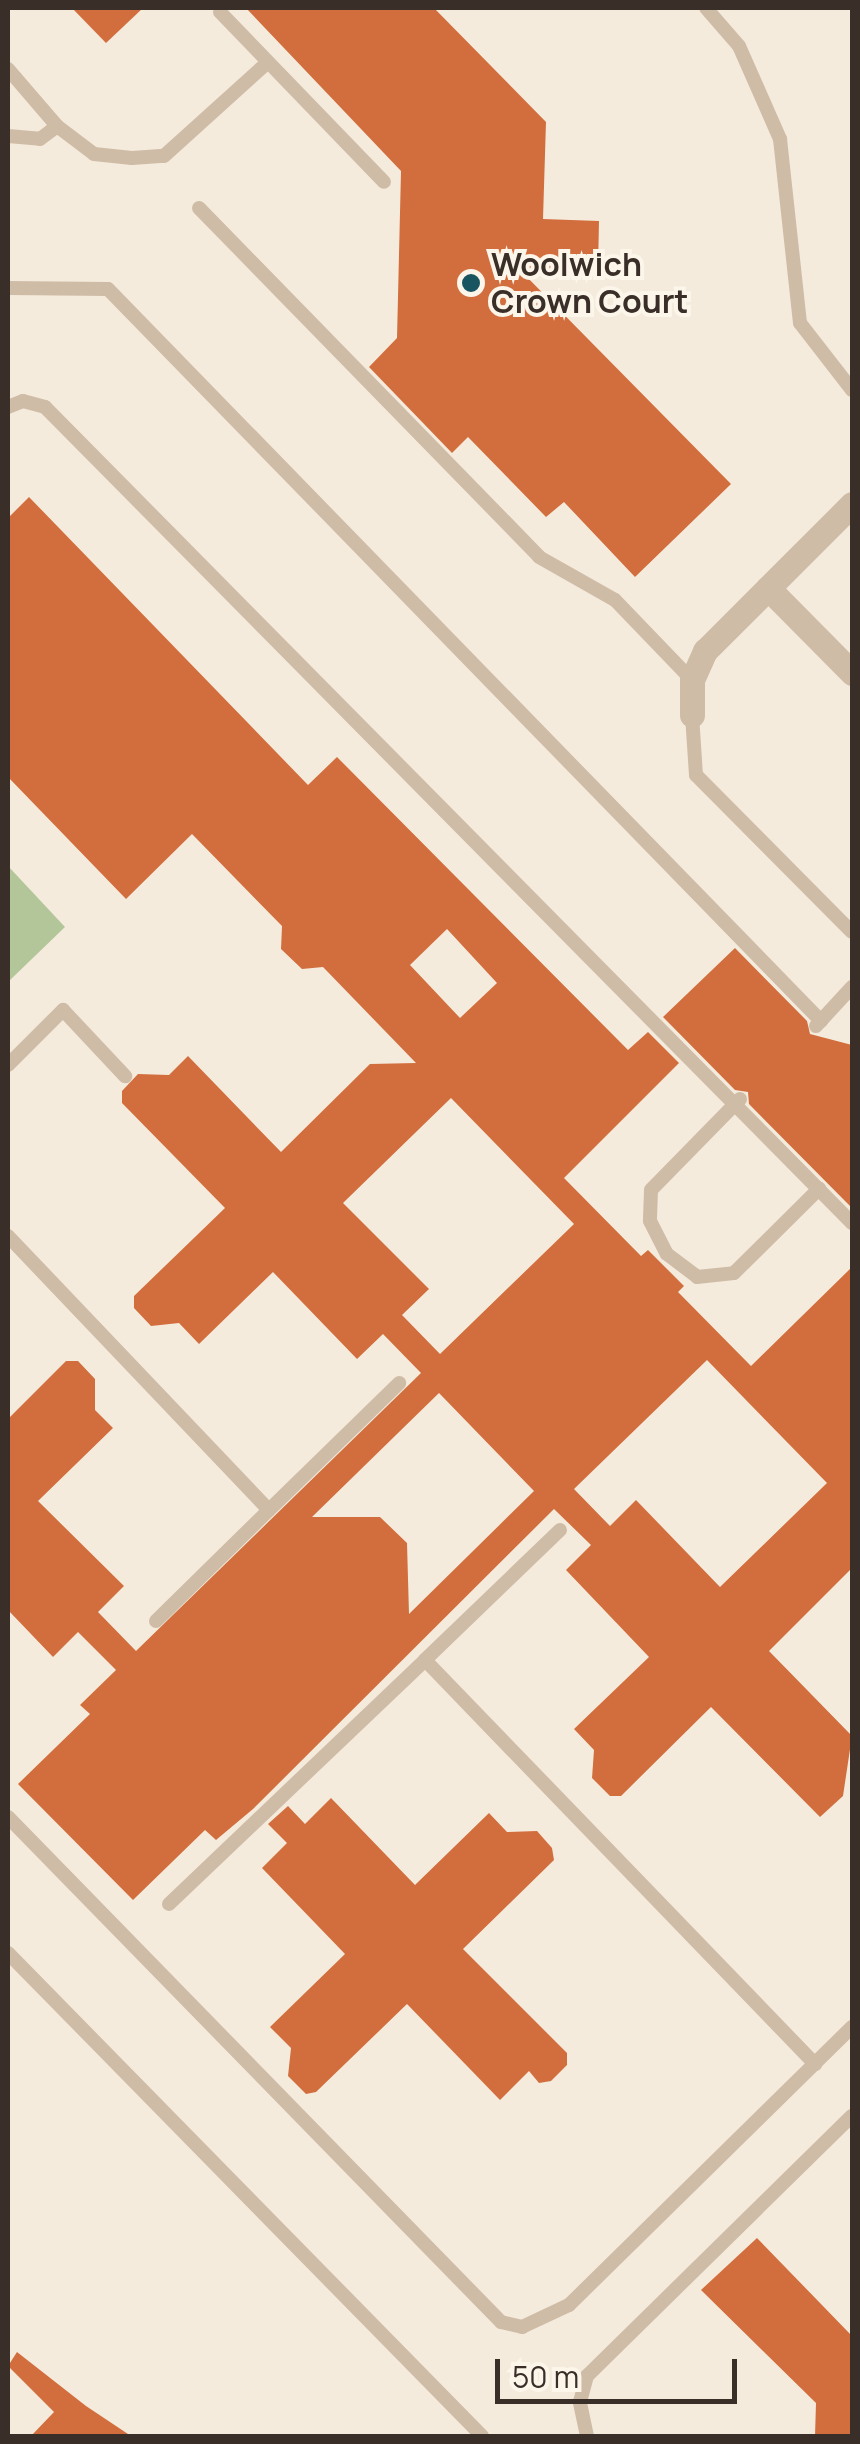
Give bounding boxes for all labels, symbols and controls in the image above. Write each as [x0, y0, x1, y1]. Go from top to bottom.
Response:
place label: Woolwich Crown Court [491, 246, 688, 321]
marker: Woolwich Crown Court [460, 272, 482, 294]
scale bar [500, 2339, 742, 2401]
text: 50 m [512, 2356, 579, 2397]

